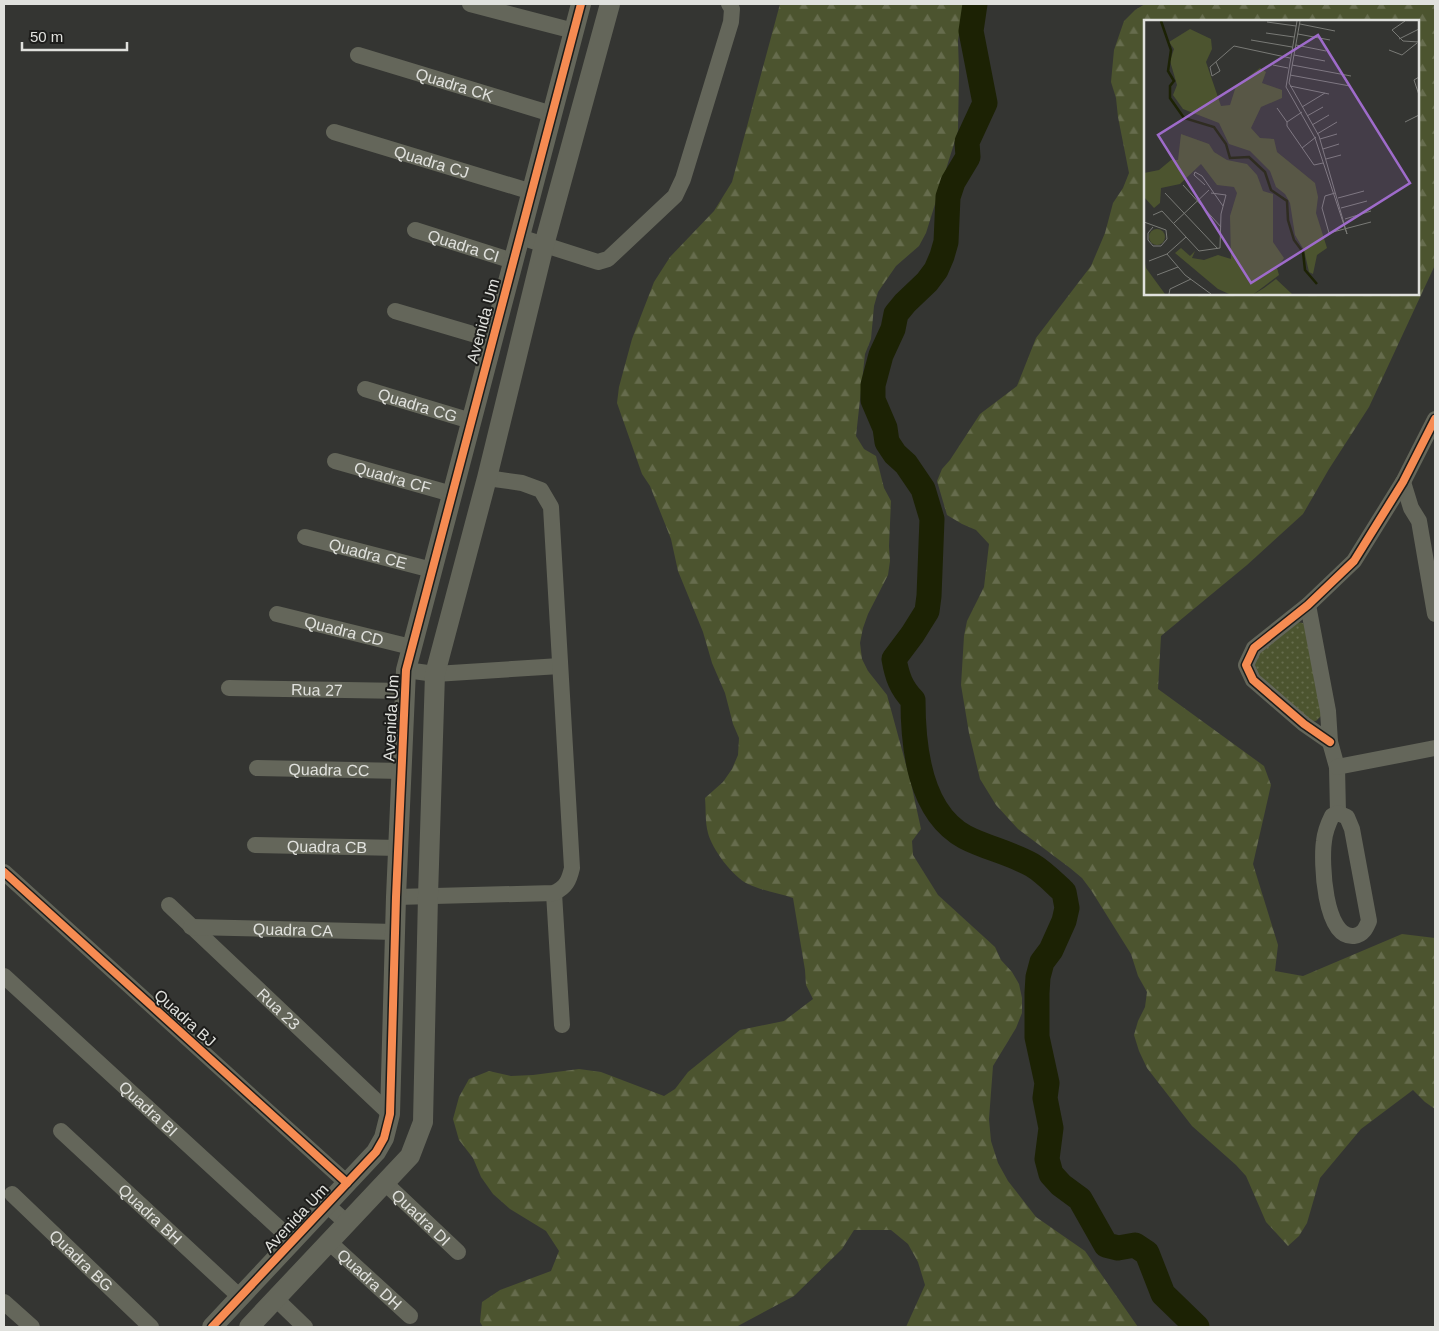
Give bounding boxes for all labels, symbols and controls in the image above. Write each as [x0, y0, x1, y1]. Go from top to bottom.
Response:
scale bar [22, 20, 128, 52]
inset map [1144, 20, 1419, 295]
text: 50 m [30, 28, 63, 45]
street label: Quadra CK [414, 65, 496, 104]
street label: Quadra CJ [392, 142, 471, 181]
street label: Quadra CI [426, 226, 501, 265]
street label: Avenida Um [464, 277, 502, 365]
street label: Quadra CG [376, 385, 459, 425]
street label: Quadra CF [352, 458, 433, 496]
street label: Quadra CE [327, 535, 409, 572]
street label: Quadra CD [303, 613, 385, 648]
street label: Avenida Um [380, 674, 402, 762]
street label: Rua 27 [291, 681, 343, 698]
street label: Quadra CC [288, 760, 370, 779]
street label: Quadra CB [287, 837, 367, 856]
street label: Quadra CA [253, 920, 334, 939]
street label: Rua 23 [254, 985, 303, 1033]
street label: Quadra BJ [151, 986, 219, 1050]
street label: Quadra BI [116, 1078, 181, 1139]
street label: Quadra BH [115, 1180, 186, 1247]
street label: Avenida Um [260, 1180, 332, 1256]
street label: Quadra DI [389, 1186, 454, 1249]
street label: Quadra BG [46, 1226, 116, 1295]
street label: Quadra DH [334, 1246, 405, 1313]

